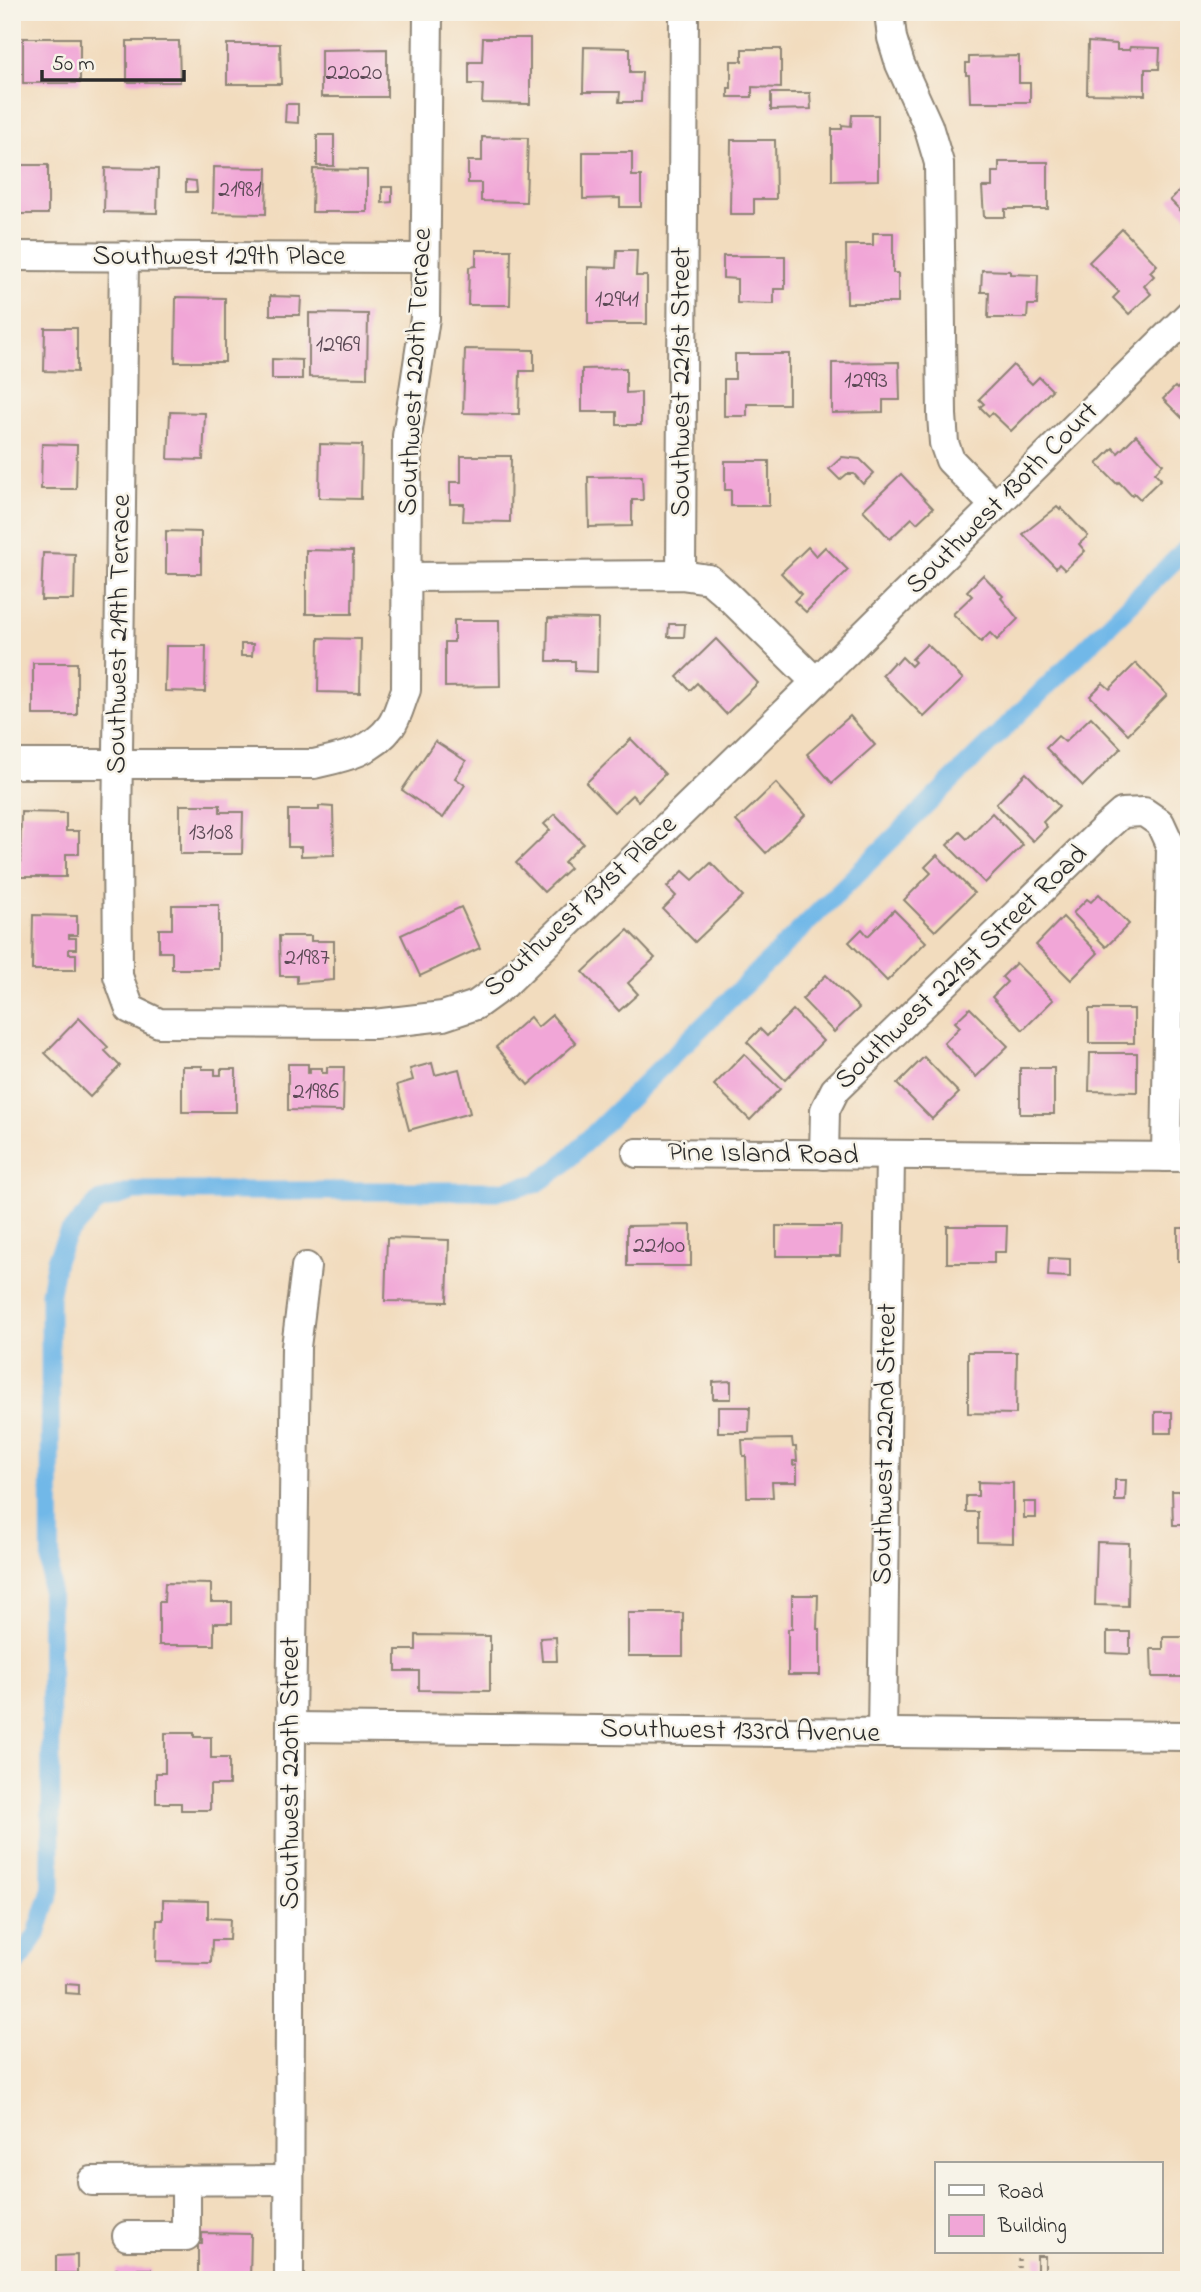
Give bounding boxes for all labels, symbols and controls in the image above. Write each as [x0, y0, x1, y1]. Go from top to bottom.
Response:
scale bar [42, 38, 184, 82]
text: 50 m [52, 50, 95, 80]
house number: 22020 [326, 56, 382, 91]
house number: 21981 [218, 173, 262, 208]
street label: Southwest 220th Terrace [388, 226, 444, 517]
street label: Southwest 129th Place [92, 237, 346, 278]
street label: Southwest 221st Street [662, 247, 703, 517]
house number: 12941 [595, 283, 640, 318]
house number: 12969 [316, 328, 361, 363]
house number: 12993 [844, 364, 888, 399]
street label: Southwest 130th Court [897, 393, 1109, 605]
street label: Southwest 219th Terrace [97, 493, 143, 774]
street label: Southwest 131st Place [475, 806, 688, 1008]
house number: 13108 [189, 816, 233, 851]
street label: Southwest 221st Street Road [826, 835, 1098, 1100]
house number: 21987 [284, 941, 330, 976]
house number: 21986 [293, 1075, 340, 1110]
street label: Pine Island Road [667, 1133, 859, 1177]
house number: 22100 [633, 1229, 685, 1264]
street label: Southwest 222nd Street [863, 1303, 909, 1585]
street label: Southwest 220th Street [271, 1637, 312, 1909]
street label: Southwest 133rd Avenue [600, 1709, 881, 1755]
legend [935, 2162, 1162, 2254]
text: Road [998, 2178, 1044, 2208]
text: Building [997, 2212, 1067, 2244]

